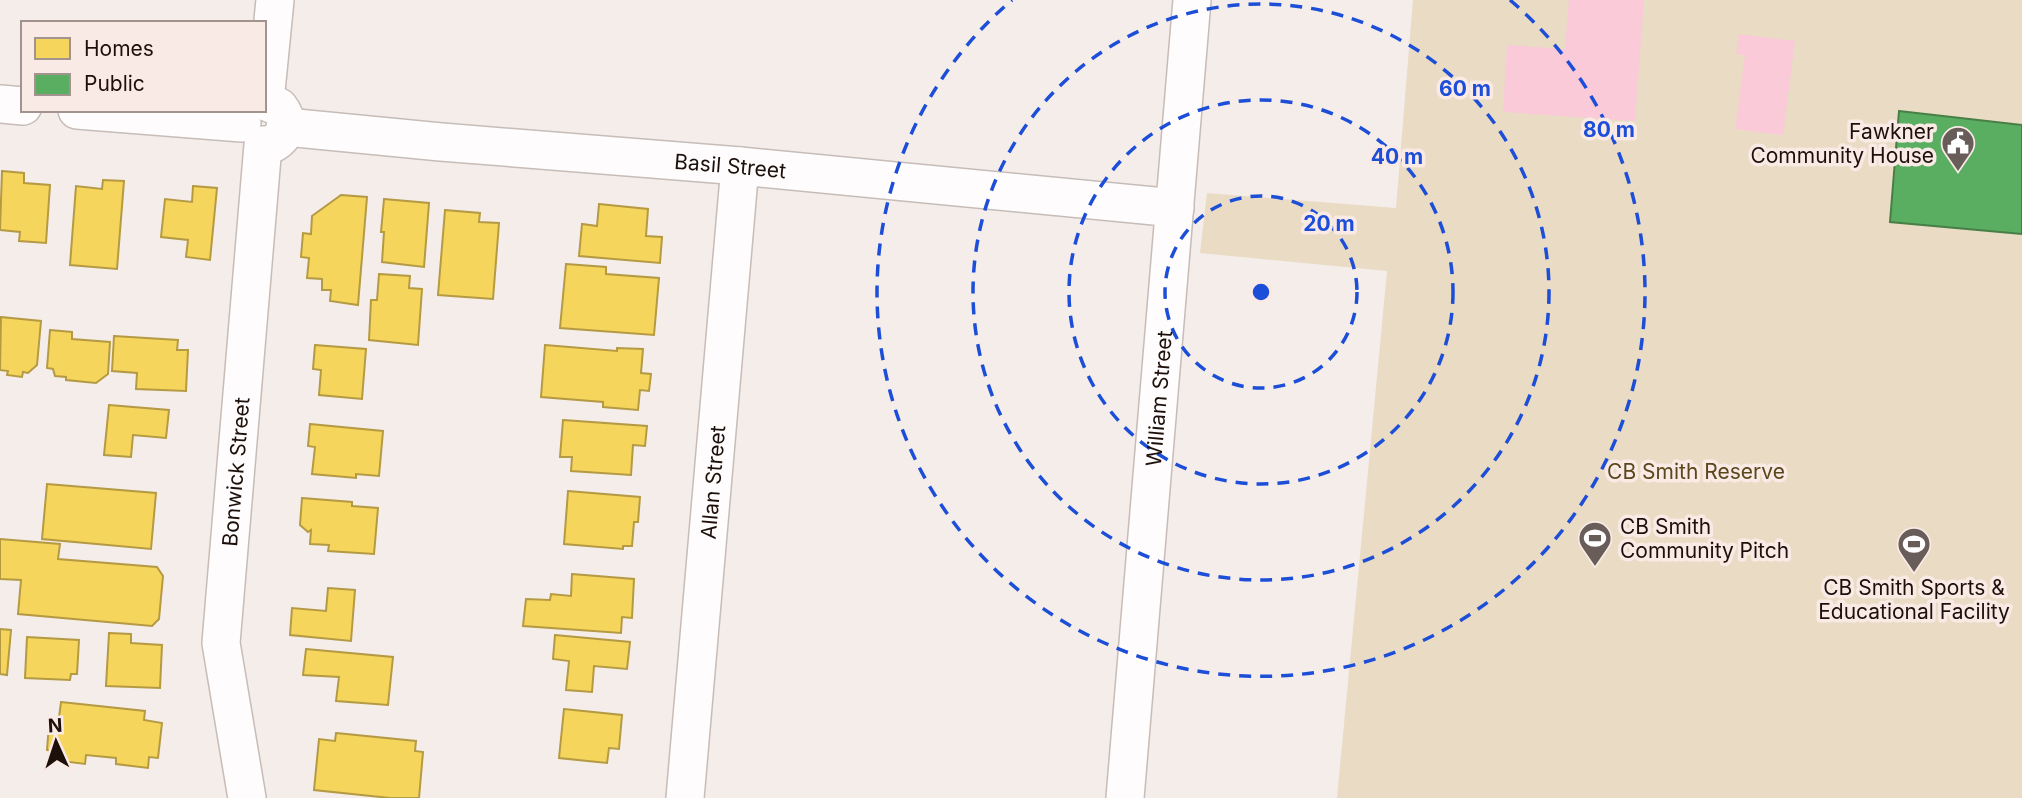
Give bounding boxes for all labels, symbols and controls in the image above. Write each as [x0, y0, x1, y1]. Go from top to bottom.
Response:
legend [21, 21, 266, 112]
text: Homes [84, 36, 154, 61]
text: Public [84, 71, 145, 96]
text: 60 m [1439, 76, 1491, 101]
text: 80 m [1583, 117, 1635, 142]
place label: Fawkner Community House [1750, 119, 1934, 168]
public building icon: Fawkner Community House [1939, 124, 1977, 173]
text: 40 m [1371, 144, 1423, 169]
street label: Basil Street [674, 148, 787, 183]
text: 20 m [1303, 211, 1355, 236]
centre of rings [1249, 280, 1273, 304]
street label: William Street [1140, 329, 1177, 467]
street label: Bonwick Street [217, 396, 254, 547]
street label: Allan Street [695, 424, 730, 540]
park label: CB Smith Reserve [1607, 459, 1785, 484]
place label: CB Smith Community Pitch [1620, 514, 1789, 563]
sports icon: CB Smith Community Pitch [1576, 519, 1614, 568]
sports icon: CB Smith Sports & Educational Facility [1895, 525, 1933, 574]
place label: CB Smith Sports & Educational Facility [1818, 575, 2010, 624]
north arrow [21, 707, 91, 777]
text: N [47, 714, 63, 737]

